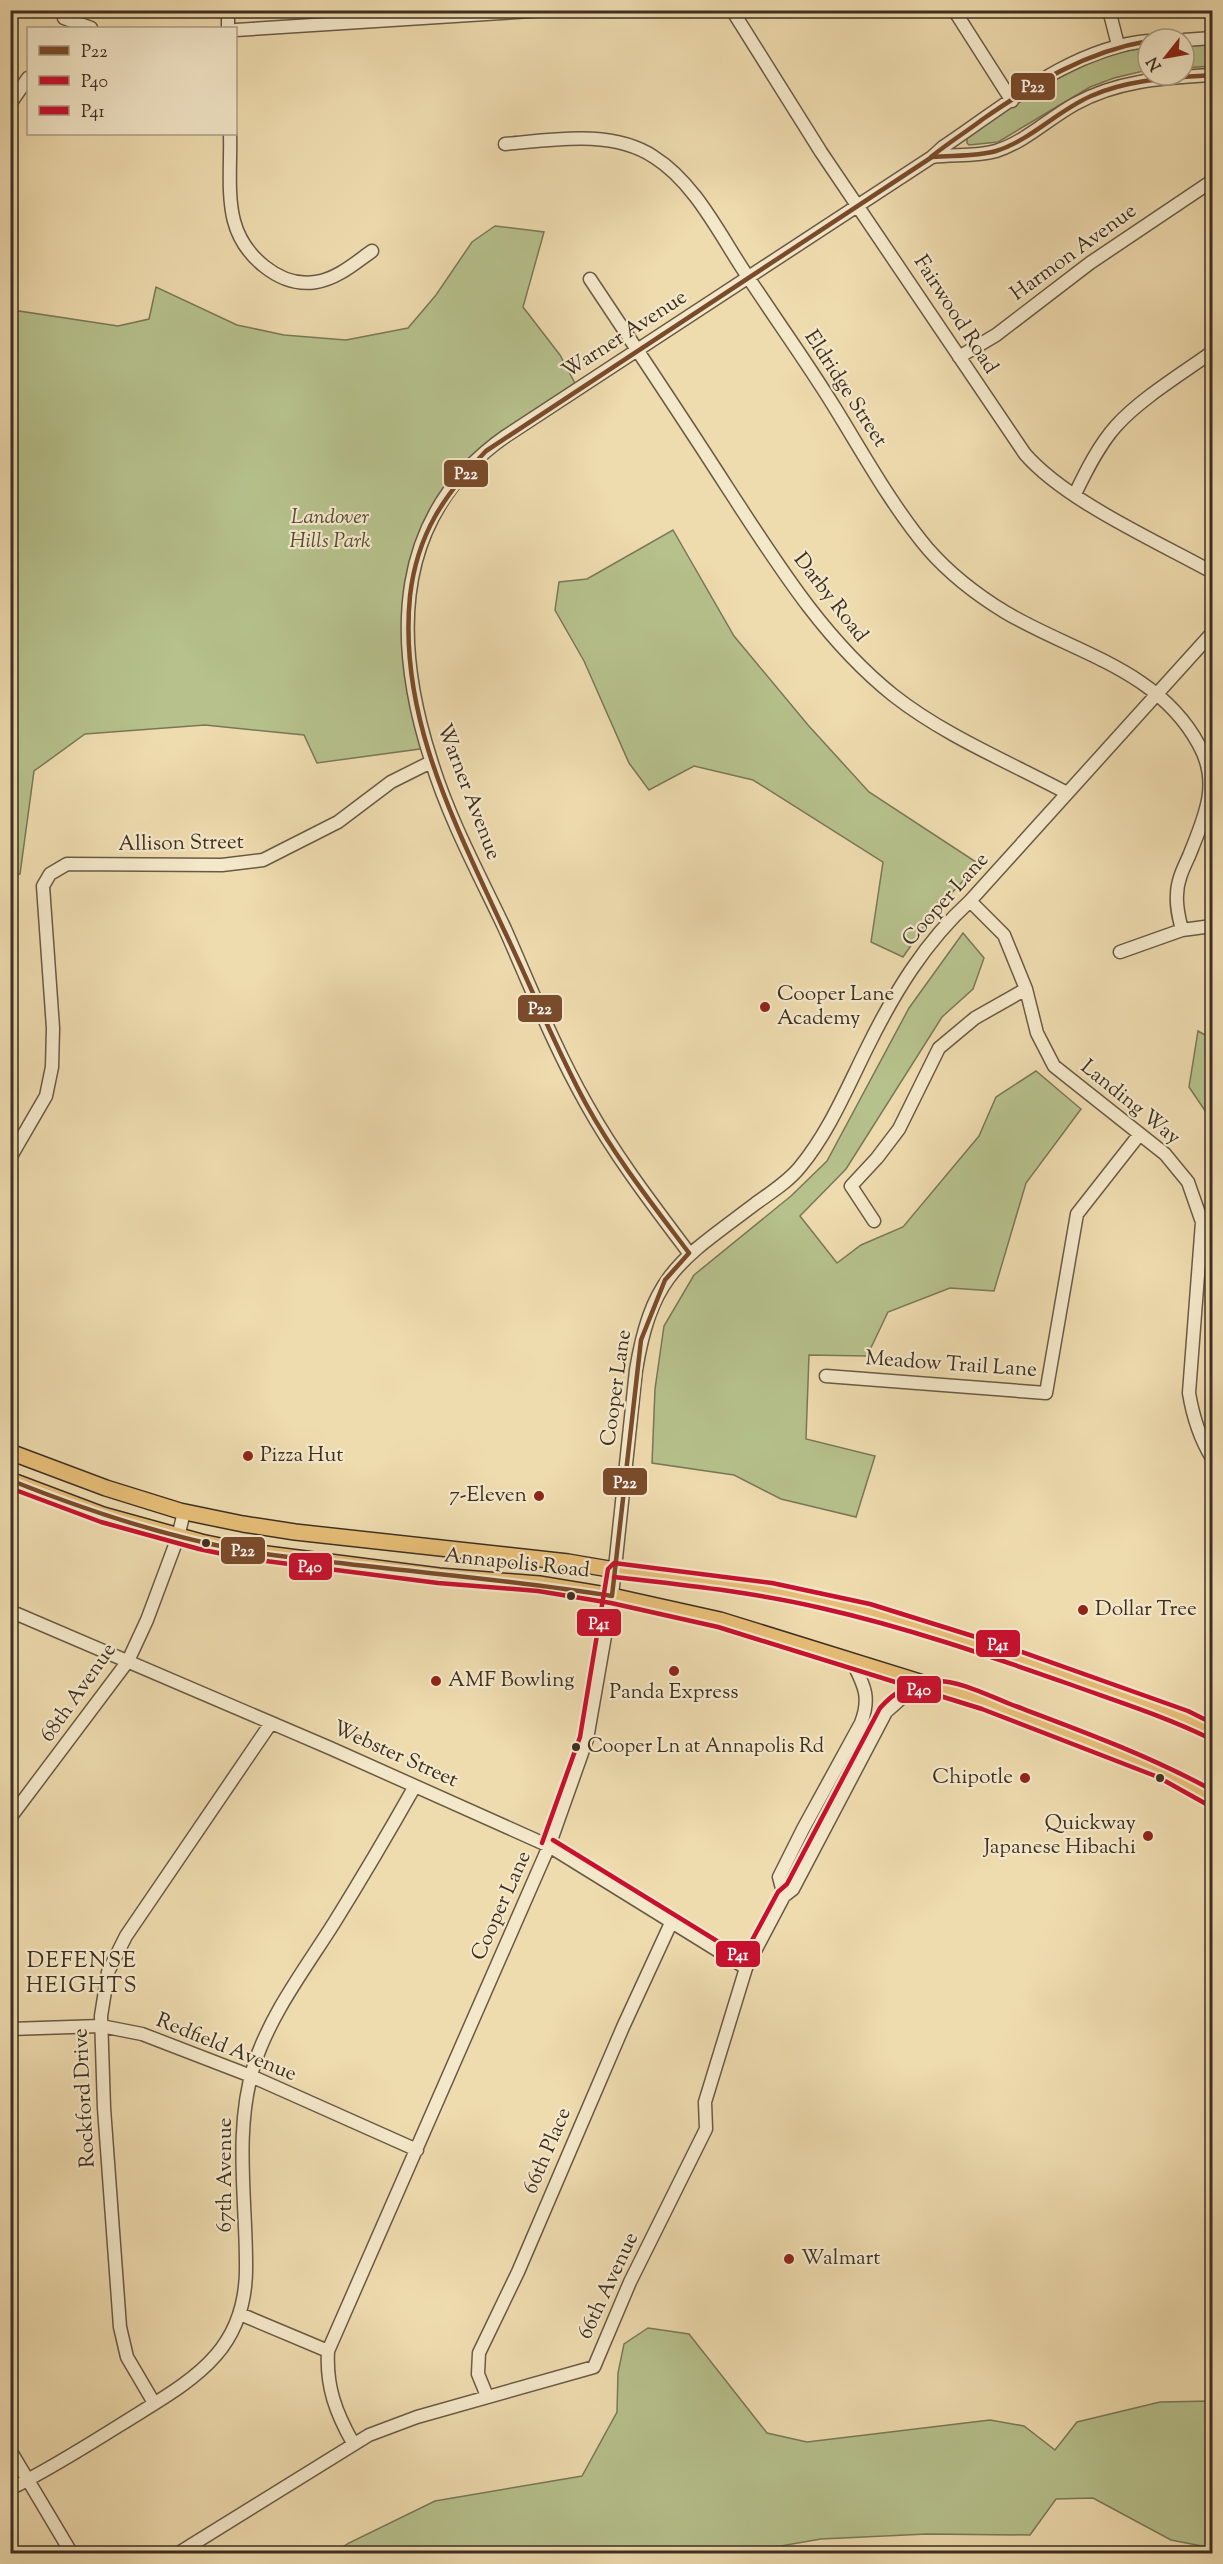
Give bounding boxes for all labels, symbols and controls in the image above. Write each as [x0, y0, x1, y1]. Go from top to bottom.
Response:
legend [27, 27, 237, 135]
north arrow [1136, 27, 1196, 87]
text: P22 [81, 40, 108, 66]
text: N [1142, 52, 1168, 75]
text: P40 [81, 70, 108, 96]
line badge: P22 [1010, 72, 1056, 101]
text: P22 [1021, 77, 1045, 100]
text: P41 [81, 100, 105, 126]
street label: Harmon Avenue [1005, 197, 1143, 309]
street label: Fairwood Road [905, 250, 1005, 380]
street label: Warner Avenue [557, 283, 693, 387]
street label: Eldridge Street [796, 325, 894, 453]
line badge: P22 [443, 459, 489, 488]
text: P22 [454, 464, 478, 487]
park label: Landover Hills Park [289, 503, 371, 557]
street label: Darby Road [785, 547, 875, 649]
street label: Warner Avenue [428, 719, 508, 865]
street label: Allison Street [118, 828, 244, 860]
street label: Cooper Lane [896, 846, 996, 954]
place label: Cooper Lane Academy [777, 980, 894, 1034]
line badge: P22 [517, 994, 563, 1023]
text: P22 [528, 999, 552, 1022]
marker: Cooper Lane Academy [758, 1000, 772, 1014]
street label: Landing Way [1073, 1053, 1187, 1153]
street label: Cooper Lane [594, 1328, 640, 1448]
street label: Meadow Trail Lane [864, 1344, 1038, 1386]
place label: Pizza Hut [260, 1441, 343, 1471]
marker: Pizza Hut [241, 1449, 255, 1463]
line badge: P22 [602, 1467, 648, 1496]
text: P22 [613, 1473, 637, 1496]
place label: 7-Eleven [449, 1481, 527, 1511]
marker: 7-Eleven [532, 1489, 546, 1503]
line badge: P22 [220, 1536, 266, 1565]
unlabelled marker [200, 1537, 212, 1549]
text: P22 [231, 1541, 255, 1564]
street label: Annapolis Road [443, 1541, 591, 1587]
line badge: P40 [288, 1552, 333, 1581]
text: P40 [298, 1557, 323, 1580]
unlabelled marker [565, 1590, 577, 1602]
place label: Dollar Tree [1095, 1595, 1197, 1625]
marker: Dollar Tree [1076, 1603, 1090, 1617]
line badge: P41 [576, 1608, 622, 1637]
text: P41 [588, 1614, 610, 1637]
line badge: P41 [975, 1629, 1021, 1658]
text: P41 [987, 1635, 1009, 1658]
street label: 68th Avenue [34, 1637, 124, 1749]
marker: Panda Express [667, 1664, 681, 1678]
place label: AMF Bowling [448, 1666, 574, 1696]
marker: AMF Bowling [429, 1674, 443, 1688]
line badge: P40 [896, 1675, 942, 1704]
place label: Panda Express [609, 1678, 739, 1708]
text: P40 [907, 1680, 932, 1703]
street label: Webster Street [328, 1714, 462, 1796]
place label: Cooper Ln at Annapolis Rd [587, 1733, 824, 1762]
marker: Cooper Ln at Annapolis Rd [570, 1741, 582, 1753]
place label: Chipotle [932, 1763, 1013, 1793]
marker: Chipotle [1018, 1771, 1032, 1785]
unlabelled marker [1154, 1772, 1166, 1784]
place label: Quickway Japanese Hibachi [983, 1809, 1137, 1863]
marker: Quickway Japanese Hibachi [1141, 1829, 1155, 1843]
street label: Cooper Lane [464, 1846, 540, 1966]
line badge: P41 [715, 1940, 761, 1968]
text: P41 [727, 1945, 749, 1968]
district label: DEFENSE HEIGHTS [26, 1946, 138, 2003]
street label: Redfield Avenue [151, 2006, 301, 2090]
street label: Rockford Drive [66, 2027, 104, 2169]
street label: 66th Place [516, 2103, 580, 2199]
street label: 67th Avenue [211, 2117, 241, 2233]
street label: 66th Avenue [571, 2228, 647, 2344]
place label: Walmart [801, 2244, 880, 2274]
marker: Walmart [782, 2252, 796, 2266]

